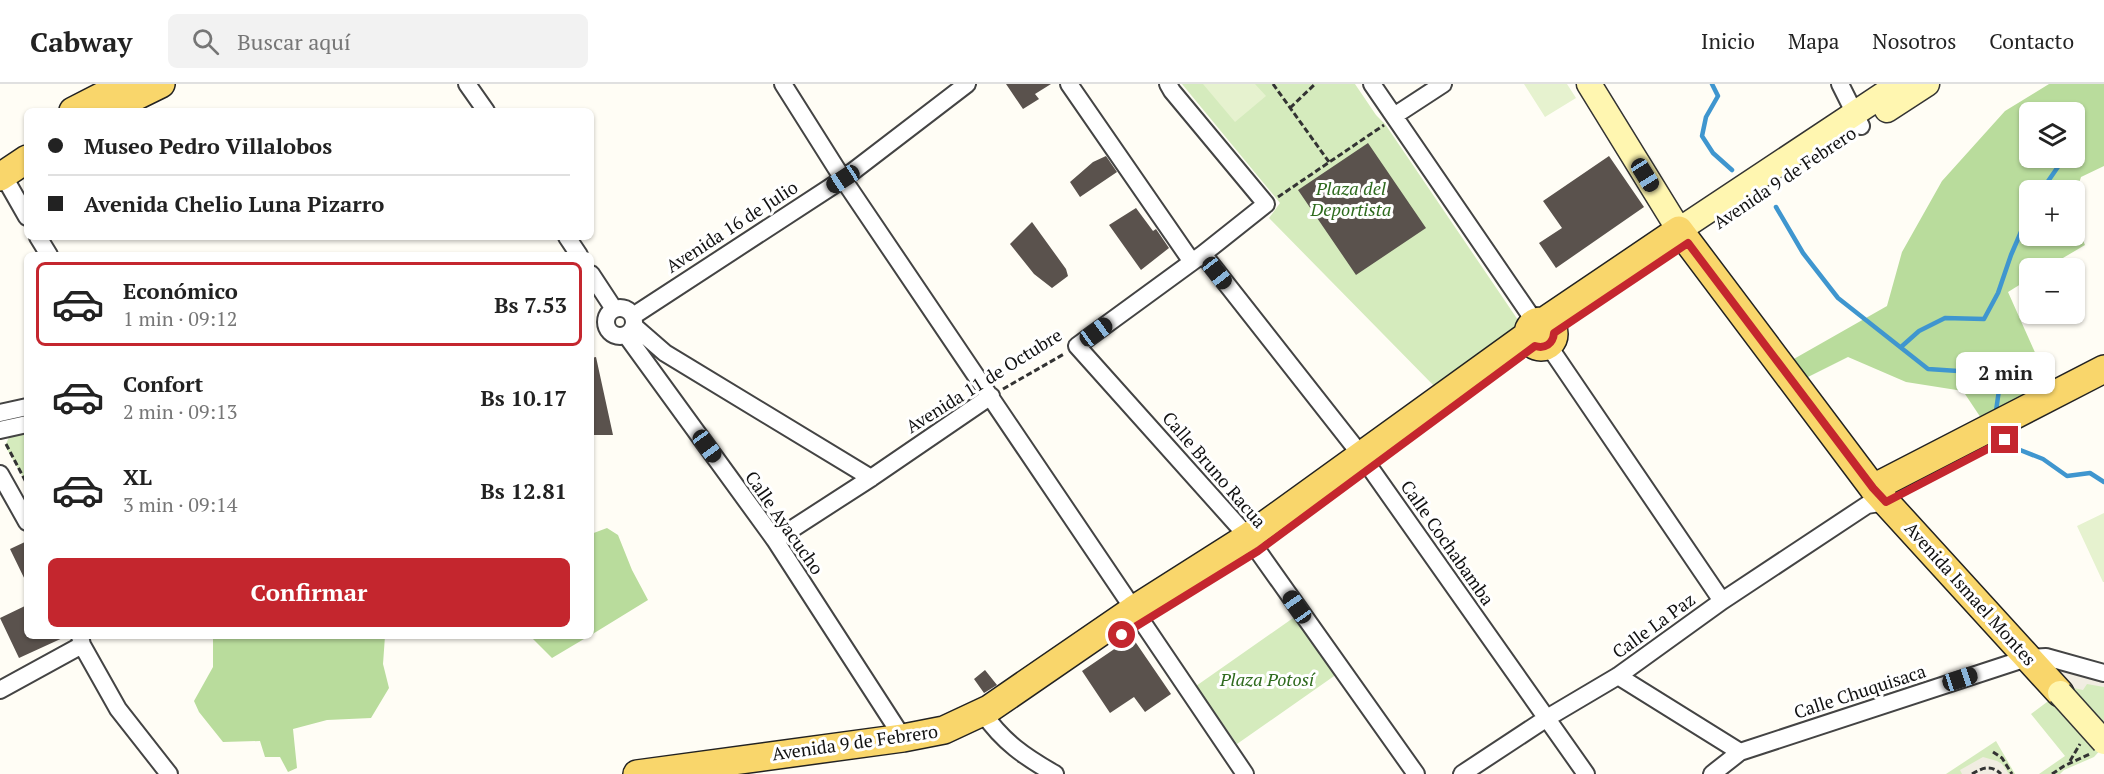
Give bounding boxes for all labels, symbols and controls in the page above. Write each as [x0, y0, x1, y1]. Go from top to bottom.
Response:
search box [168, 14, 588, 68]
text: Cabway [30, 23, 132, 60]
icon: search [189, 25, 222, 58]
text: Buscar aquí [237, 27, 351, 56]
text: Inicio [1701, 27, 1755, 55]
text: Mapa [1788, 27, 1839, 55]
text: Nosotros [1872, 27, 1956, 55]
text: Contacto [1989, 27, 2074, 55]
map controls [2019, 102, 2085, 324]
button: layers [2019, 102, 2085, 168]
street label: Avenida 9 de Febrero [1708, 120, 1861, 234]
text: Museo Pedro Villalobos [84, 131, 332, 160]
car [1628, 155, 1662, 195]
car [823, 162, 863, 196]
street label: Avenida 16 de Julio [661, 175, 802, 278]
park label: Plaza del Deportista [1310, 176, 1391, 221]
button: + [2019, 180, 2085, 246]
text: Avenida Chelio Luna Pizarro [84, 189, 384, 218]
car [1199, 253, 1235, 293]
button: − [2019, 258, 2085, 324]
text: Económico [123, 276, 238, 305]
icon: car [51, 277, 105, 331]
text: Bs 7.53 [494, 290, 567, 319]
text: 1 min · 09:12 [123, 305, 237, 332]
car [1076, 314, 1116, 350]
street label: Avenida 11 de Octubre [901, 322, 1066, 438]
callout: 2 min [1956, 353, 2054, 395]
text: 2 min [1978, 359, 2033, 386]
text: Confort [123, 369, 203, 398]
icon: car [51, 370, 105, 424]
text: Bs 10.17 [481, 383, 567, 412]
text: 2 min · 09:13 [123, 398, 237, 425]
street label: Calle Bruno Racua [1158, 406, 1272, 533]
car [689, 426, 725, 466]
route end [1991, 426, 2018, 453]
text: XL [123, 462, 152, 491]
icon: car [51, 463, 105, 517]
street label: Calle Ayacucho [740, 466, 829, 579]
street label: Calle Cochabamba [1396, 475, 1500, 610]
text: Bs 12.81 [481, 476, 567, 505]
text: 3 min · 09:14 [123, 491, 237, 518]
street label: Avenida Ismael Montes [1900, 516, 2042, 670]
button: Confirmar [48, 558, 570, 627]
car [1279, 587, 1315, 627]
street label: Calle La Paz [1607, 587, 1700, 663]
route start [1108, 621, 1135, 648]
street label: Calle Chuquisaca [1791, 658, 1929, 724]
car [1940, 665, 1980, 693]
park label: Plaza Potosí [1219, 667, 1316, 691]
street label: Avenida 9 de Febrero [770, 718, 939, 766]

